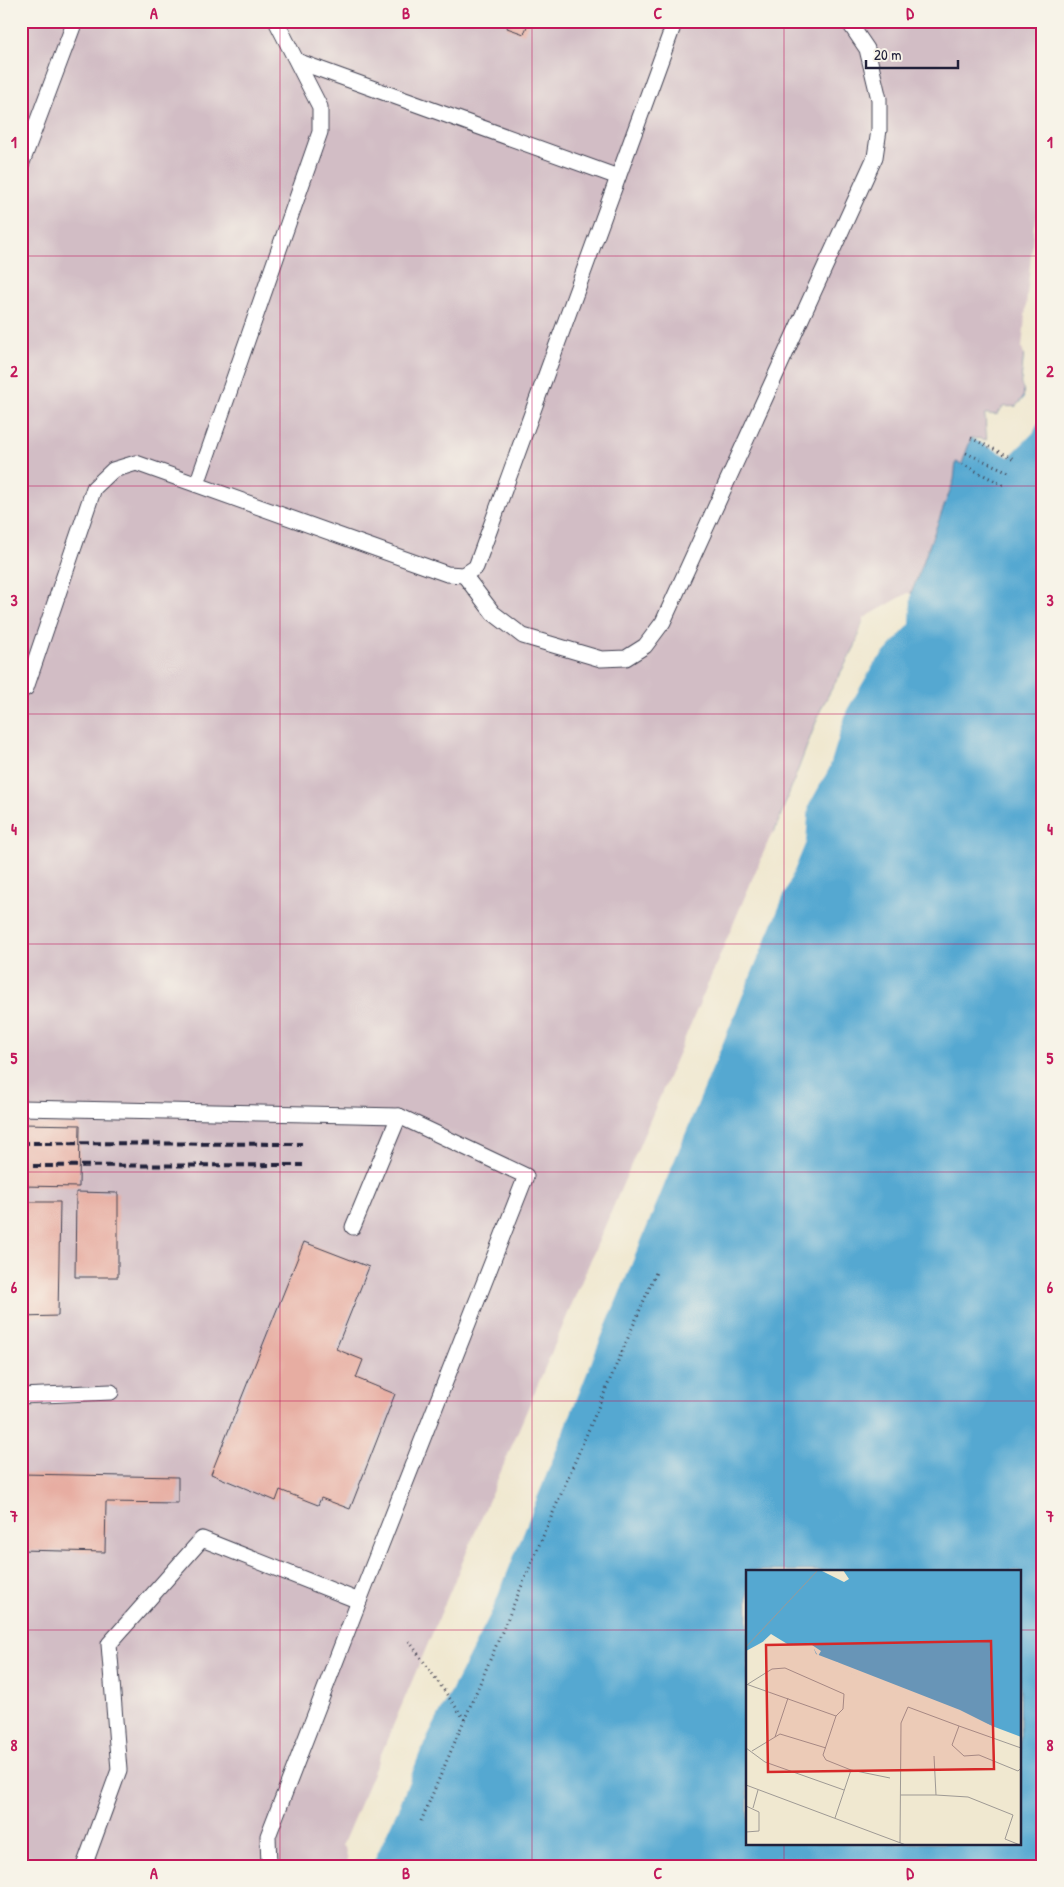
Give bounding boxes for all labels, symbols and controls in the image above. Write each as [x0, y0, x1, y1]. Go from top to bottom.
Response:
text: A [150, 2, 158, 24]
text: B [402, 2, 410, 24]
text: C [654, 2, 663, 24]
text: D [906, 2, 914, 24]
scale bar [866, 38, 959, 70]
text: 20 m [874, 44, 901, 65]
text: 1 [11, 131, 17, 153]
text: 1 [1047, 131, 1053, 153]
text: 2 [10, 360, 18, 382]
text: 2 [1046, 360, 1054, 382]
text: 3 [10, 589, 18, 611]
text: 3 [1046, 589, 1054, 611]
text: 4 [11, 818, 17, 840]
text: 4 [1047, 818, 1053, 840]
text: 5 [11, 1047, 18, 1069]
text: 5 [1047, 1047, 1054, 1069]
text: 6 [11, 1276, 18, 1298]
text: 6 [1047, 1276, 1054, 1298]
text: 7 [9, 1505, 18, 1527]
text: 7 [1045, 1505, 1054, 1527]
inset map [746, 1570, 1022, 1844]
text: 8 [11, 1734, 18, 1756]
text: 8 [1047, 1734, 1054, 1756]
text: A [150, 1862, 158, 1884]
text: B [402, 1862, 410, 1884]
text: C [654, 1862, 663, 1884]
text: D [906, 1862, 914, 1884]

